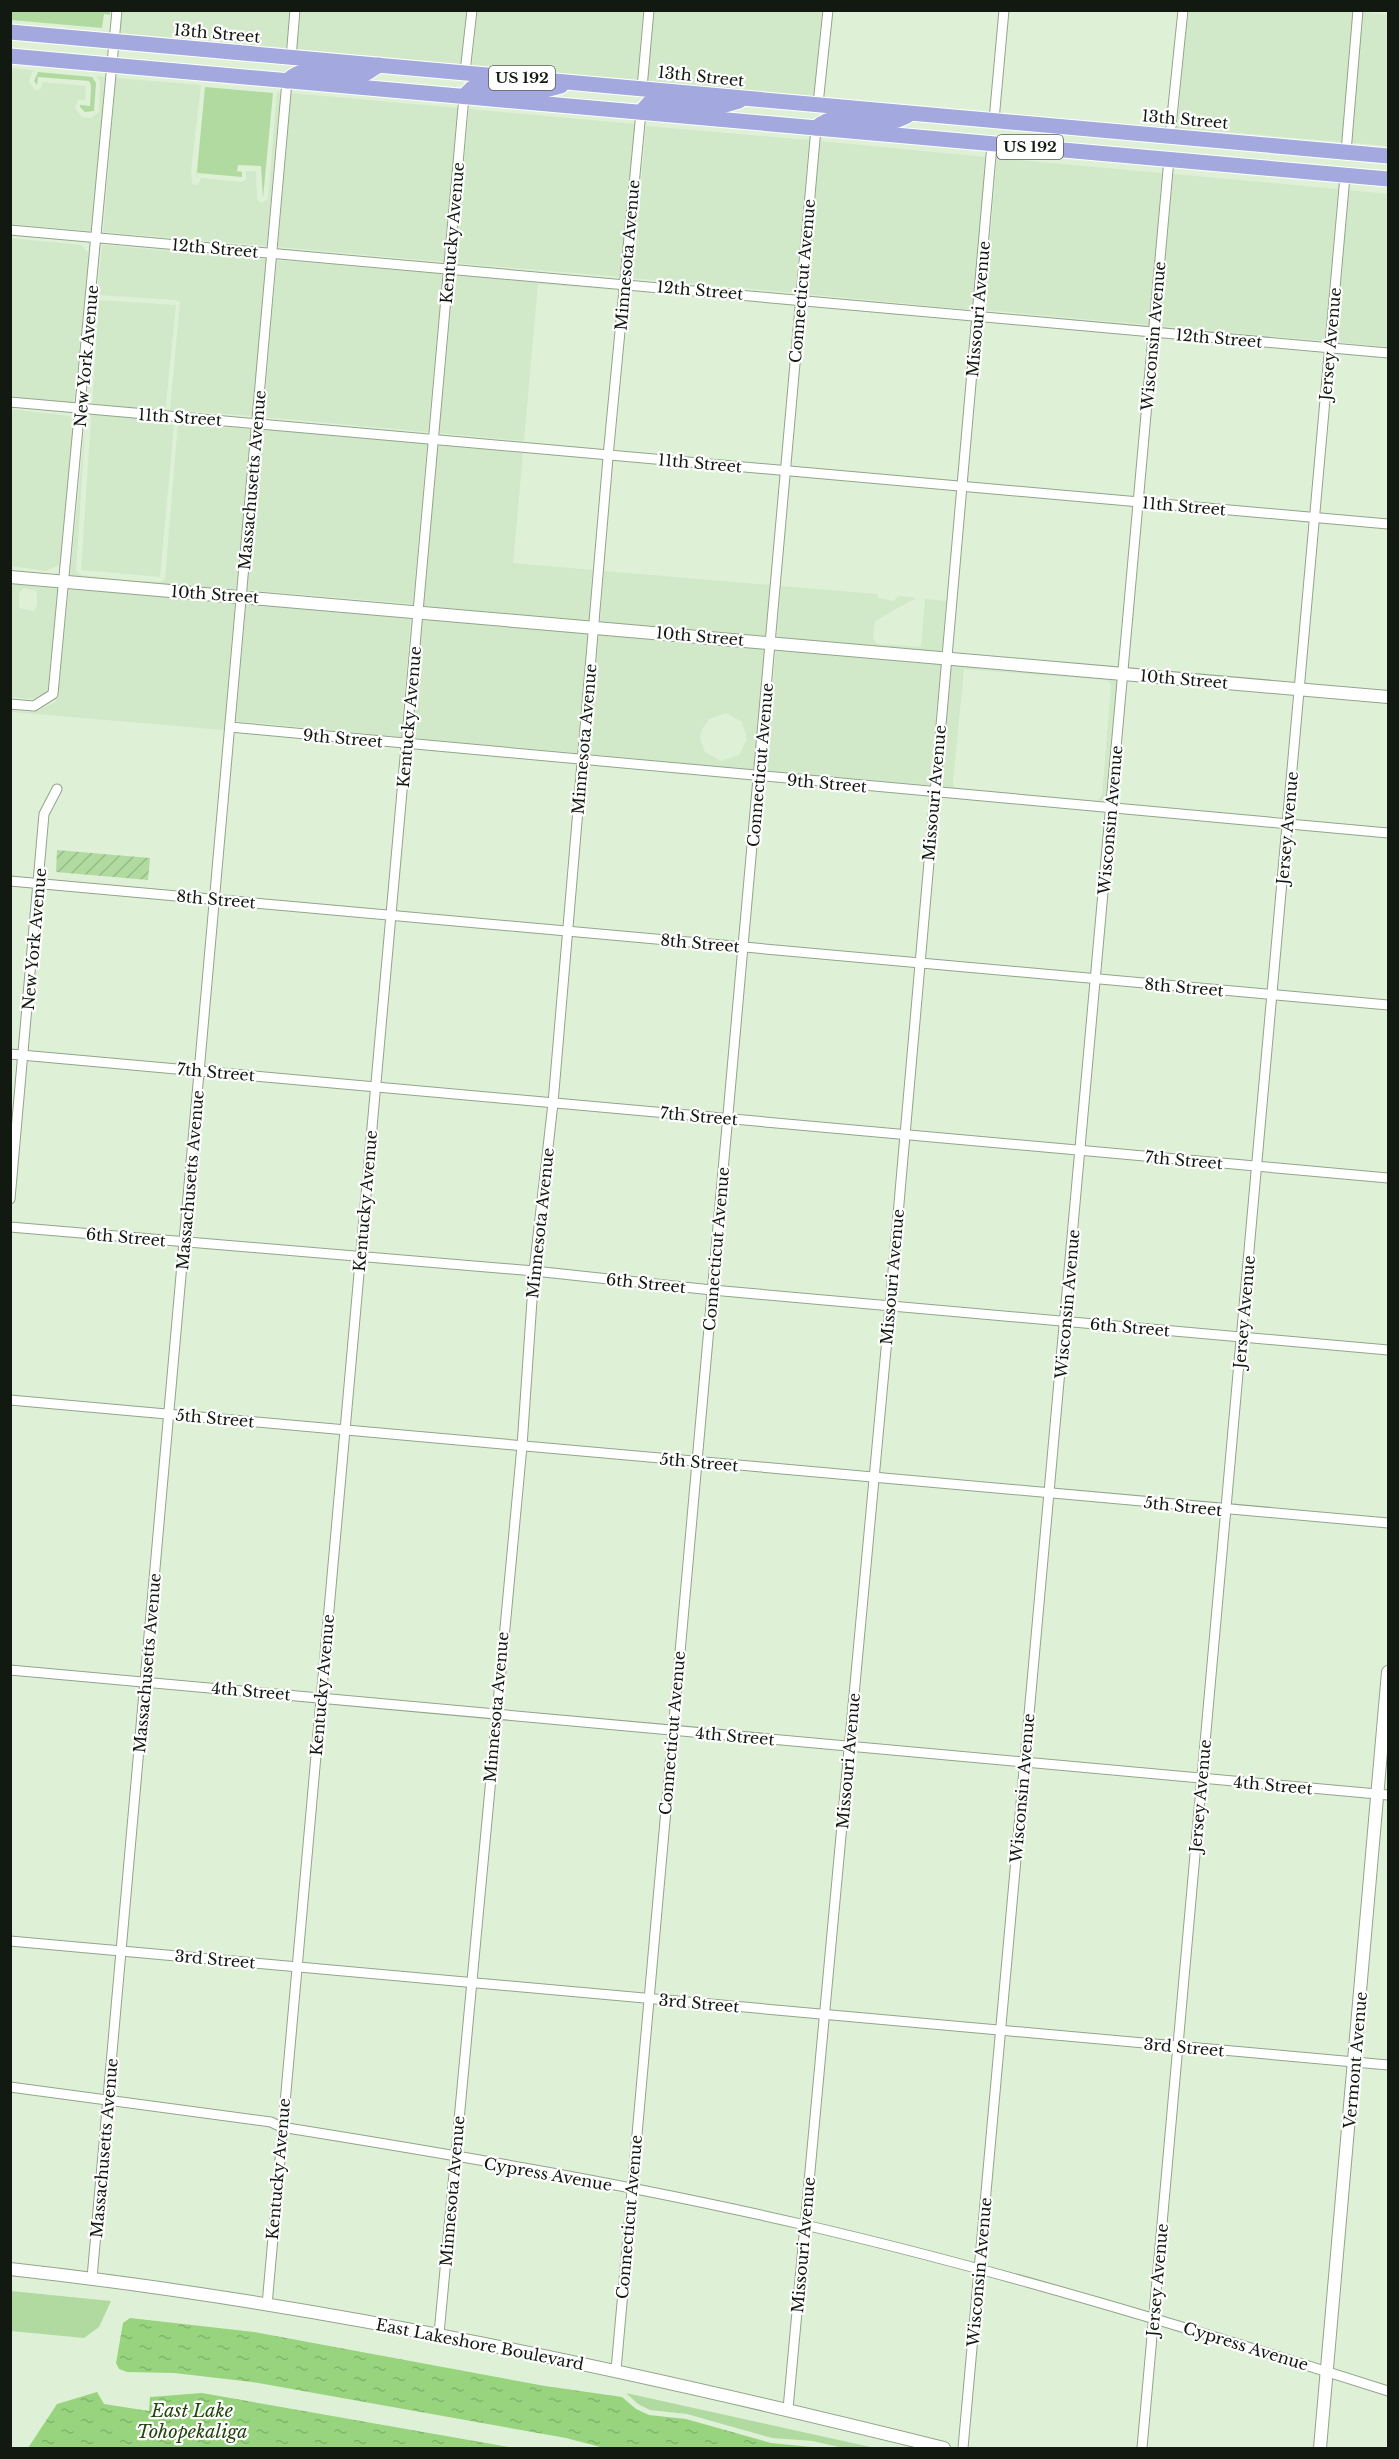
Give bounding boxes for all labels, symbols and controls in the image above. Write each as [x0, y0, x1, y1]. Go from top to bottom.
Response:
street label: 13th Street [173, 19, 261, 47]
street label: 13th Street [657, 62, 745, 90]
road number: US 192 [489, 66, 555, 90]
street label: 13th Street [1141, 105, 1229, 133]
road number: US 192 [997, 135, 1063, 159]
street label: Kentucky Avenue [436, 161, 468, 305]
street label: Minnesota Avenue [610, 179, 644, 331]
street label: Connecticut Avenue [785, 198, 819, 364]
street label: 12th Street [171, 234, 259, 262]
street label: Missouri Avenue [962, 240, 994, 378]
street label: Wisconsin Avenue [1136, 260, 1170, 413]
street label: 12th Street [656, 276, 744, 304]
street label: New York Avenue [70, 284, 102, 428]
street label: Jersey Avenue [1315, 287, 1345, 403]
street label: 12th Street [1175, 324, 1263, 352]
street label: Massachusetts Avenue [234, 389, 270, 571]
street label: 11th Street [137, 404, 223, 430]
street label: 11th Street [657, 449, 743, 477]
street label: 11th Street [1141, 492, 1227, 520]
street label: 10th Street [170, 581, 260, 607]
street label: 10th Street [655, 622, 745, 650]
street label: Kentucky Avenue [393, 645, 425, 789]
street label: Minnesota Avenue [567, 663, 601, 815]
street label: 10th Street [1139, 665, 1229, 693]
street label: Connecticut Avenue [743, 682, 777, 848]
street label: Missouri Avenue [918, 724, 950, 862]
street label: 9th Street [302, 725, 384, 751]
street label: Wisconsin Avenue [1093, 744, 1127, 897]
street label: 9th Street [786, 770, 868, 796]
street label: Jersey Avenue [1272, 771, 1302, 887]
street label: New York Avenue [18, 867, 50, 1011]
street label: 8th Street [176, 886, 256, 912]
street label: 8th Street [660, 930, 740, 956]
street label: 8th Street [1144, 974, 1224, 1000]
street label: 7th Street [176, 1059, 256, 1085]
street label: Massachusetts Avenue [172, 1089, 208, 1271]
street label: 7th Street [659, 1103, 739, 1129]
street label: Kentucky Avenue [349, 1129, 381, 1273]
street label: Minnesota Avenue [522, 1147, 558, 1299]
street label: 7th Street [1144, 1147, 1224, 1173]
street label: Connecticut Avenue [699, 1166, 733, 1332]
street label: Missouri Avenue [876, 1208, 908, 1346]
street label: 6th Street [85, 1224, 167, 1250]
street label: Wisconsin Avenue [1050, 1228, 1084, 1381]
street label: Jersey Avenue [1229, 1255, 1259, 1371]
street label: 6th Street [605, 1269, 687, 1297]
street label: 6th Street [1089, 1314, 1171, 1340]
street label: 5th Street [175, 1405, 255, 1431]
street label: 5th Street [659, 1449, 739, 1475]
street label: 5th Street [1143, 1492, 1223, 1520]
street label: Massachusetts Avenue [129, 1572, 165, 1754]
street label: Kentucky Avenue [306, 1613, 338, 1757]
street label: Minnesota Avenue [479, 1631, 513, 1783]
street label: Connecticut Avenue [655, 1650, 689, 1816]
street label: 4th Street [211, 1678, 291, 1704]
street label: Missouri Avenue [832, 1692, 864, 1830]
street label: Wisconsin Avenue [1005, 1712, 1039, 1865]
street label: 4th Street [695, 1723, 775, 1749]
street label: Jersey Avenue [1185, 1739, 1215, 1855]
street label: 4th Street [1233, 1772, 1313, 1798]
street label: 3rd Street [174, 1946, 256, 1972]
street label: 3rd Street [658, 1990, 740, 2016]
street label: Vermont Avenue [1339, 1991, 1371, 2130]
street label: 3rd Street [1143, 2034, 1225, 2060]
street label: Massachusetts Avenue [86, 2057, 122, 2239]
street label: Kentucky Avenue [262, 2097, 294, 2241]
street label: Minnesota Avenue [435, 2115, 469, 2267]
street label: Connecticut Avenue [612, 2134, 646, 2300]
street label: Cypress Avenue [482, 2153, 614, 2195]
street label: Missouri Avenue [787, 2176, 819, 2314]
street label: Wisconsin Avenue [962, 2196, 996, 2349]
street label: Jersey Avenue [1142, 2223, 1172, 2339]
street label: East Lakeshore Boulevard [374, 2314, 586, 2374]
street label: Cypress Avenue [1181, 2317, 1311, 2375]
water label: East Lake Tohopekaliga [136, 2400, 248, 2443]

